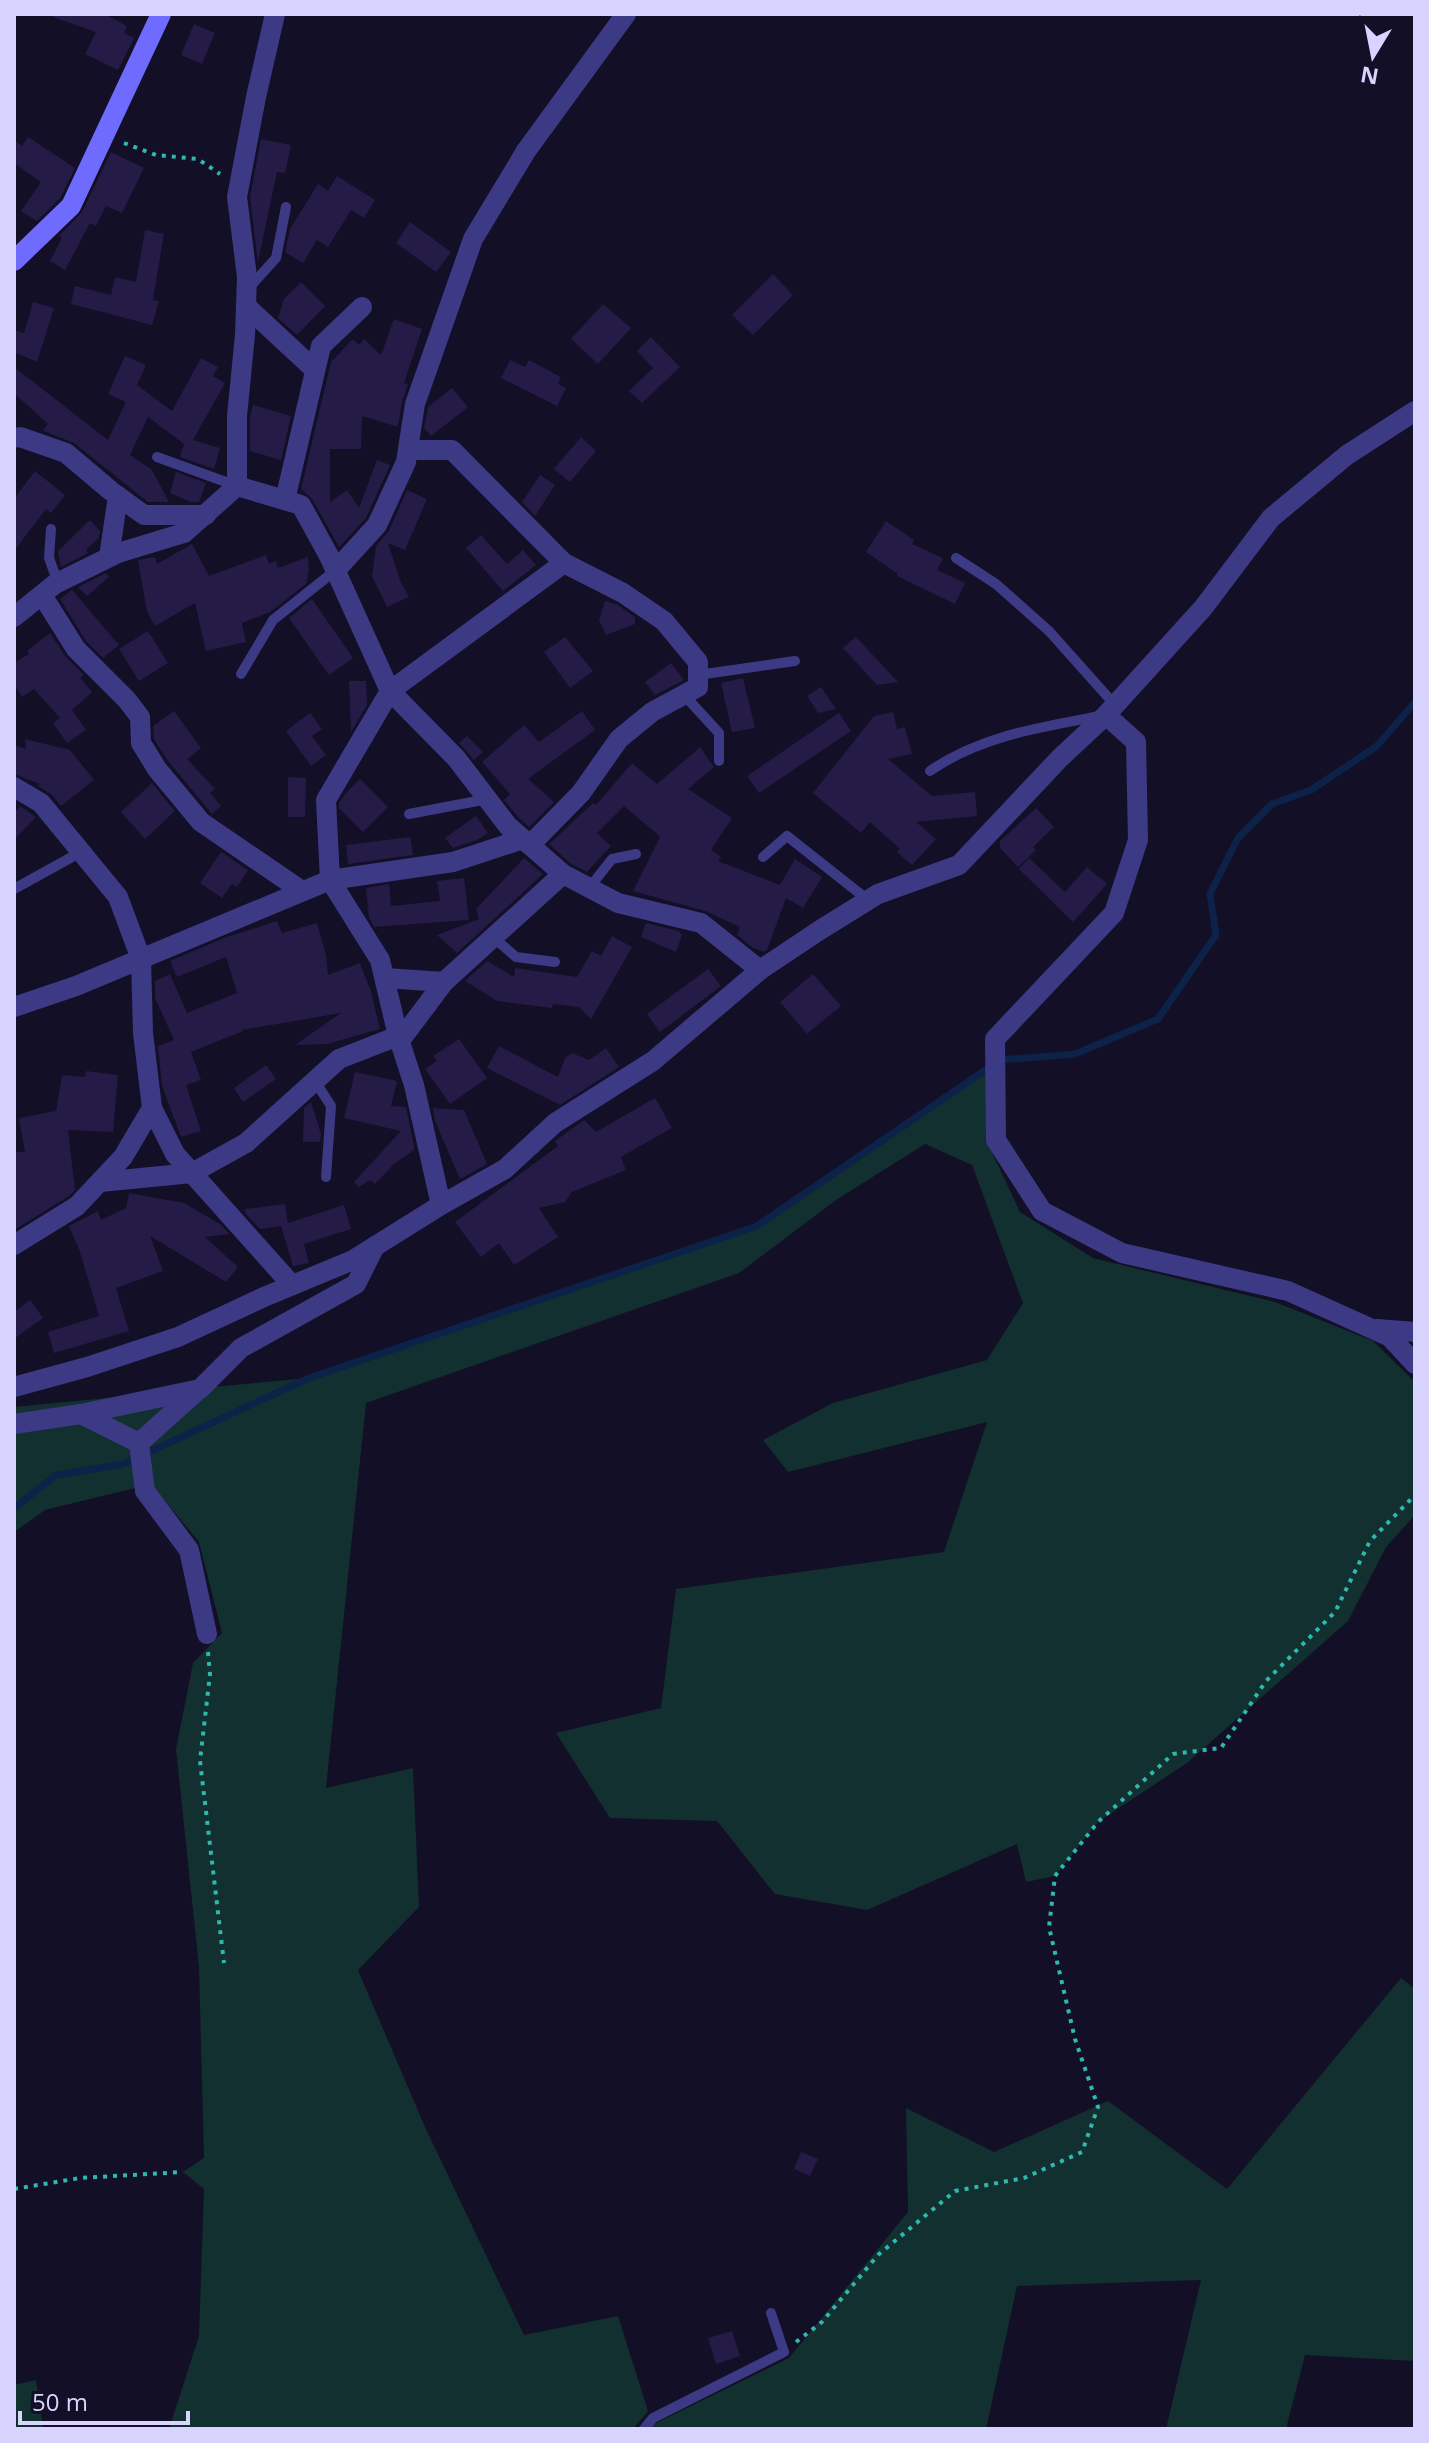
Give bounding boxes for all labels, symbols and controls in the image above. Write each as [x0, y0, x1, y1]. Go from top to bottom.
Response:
north arrow [1333, 16, 1413, 96]
text: N [1358, 60, 1381, 93]
scale bar [20, 2375, 188, 2425]
text: 50 m [32, 2385, 88, 2418]

